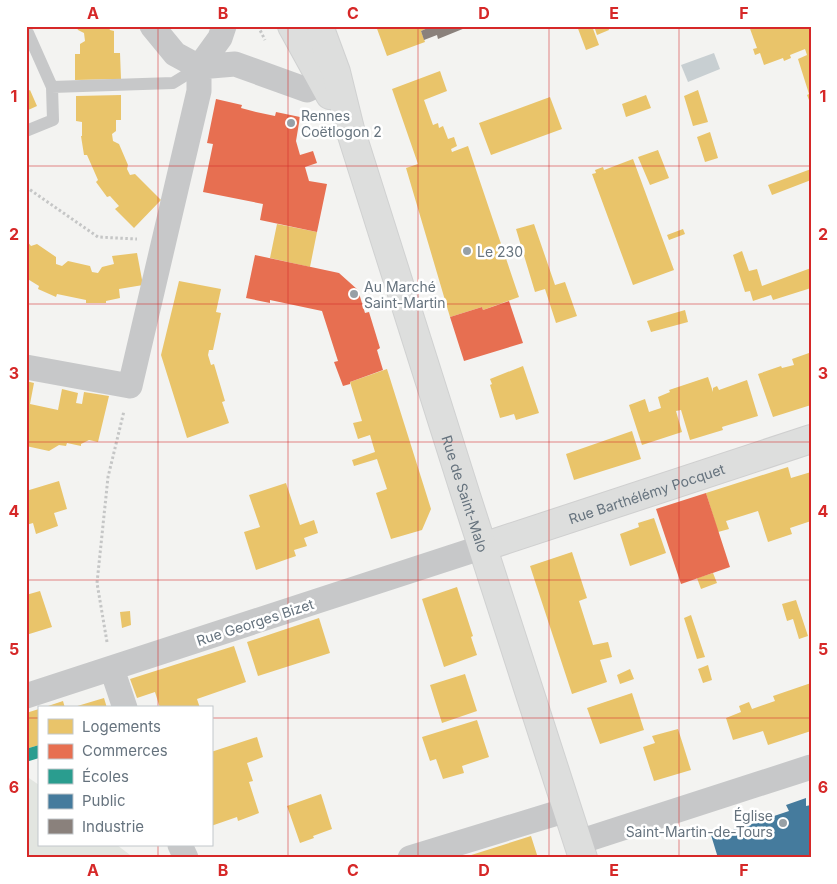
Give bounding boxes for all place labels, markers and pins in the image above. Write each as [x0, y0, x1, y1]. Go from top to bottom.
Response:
place label: Rennes Coëtlogon 2 [301, 107, 382, 140]
marker: Rennes Coëtlogon 2 [285, 117, 297, 129]
place label: Le 230 [477, 243, 523, 260]
marker: Le 230 [461, 245, 473, 257]
place label: Au Marché Saint-Martin [364, 278, 446, 311]
marker: Au Marché Saint-Martin [348, 288, 360, 300]
place label: Église Saint-Martin-de-Tours [626, 807, 773, 840]
marker: Église Saint-Martin-de-Tours [777, 817, 789, 829]

